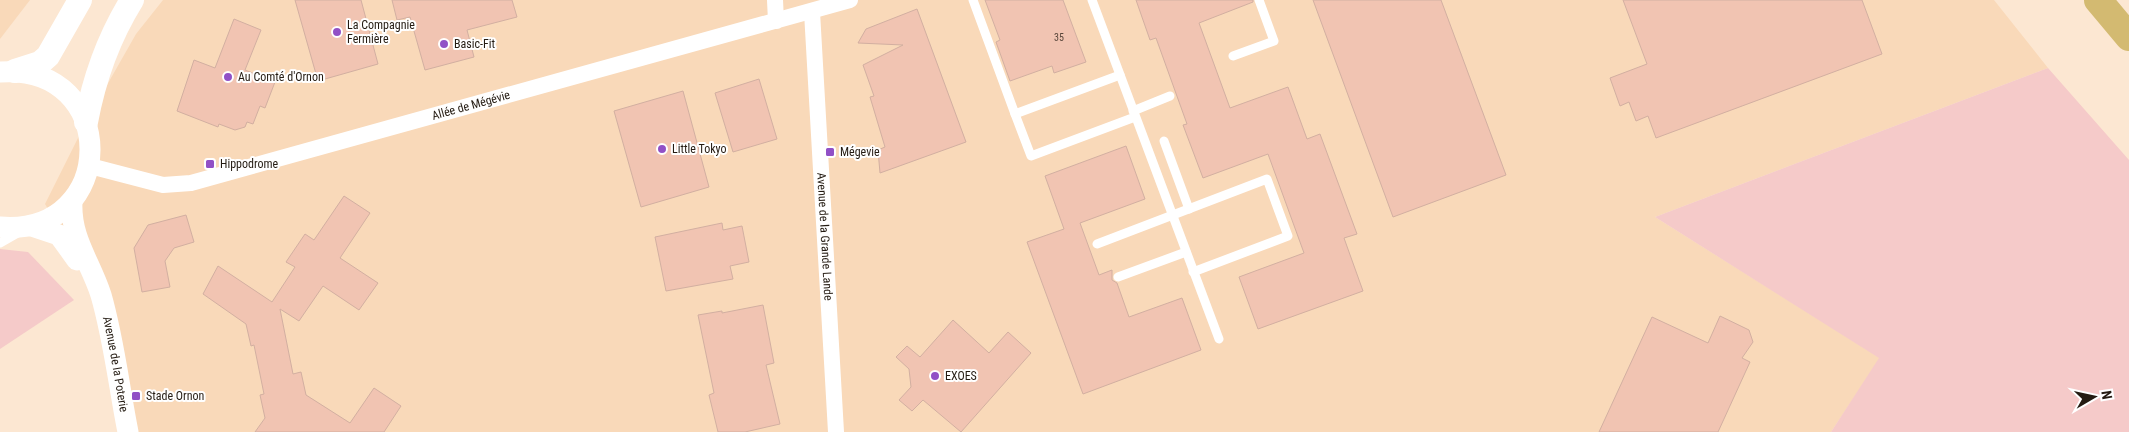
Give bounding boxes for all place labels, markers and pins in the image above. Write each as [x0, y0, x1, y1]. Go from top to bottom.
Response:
place label: La Compagnie Fermière [347, 18, 415, 46]
marker: La Compagnie Fermière [331, 26, 343, 38]
place label: Basic-Fit [454, 37, 496, 51]
marker: Basic-Fit [438, 38, 450, 50]
place label: Au Comté d'Ornon [238, 70, 324, 84]
marker: Au Comté d'Ornon [222, 71, 234, 83]
place label: Little Tokyo [672, 142, 727, 156]
marker: Little Tokyo [656, 143, 668, 155]
place label: Mégevie [840, 145, 880, 159]
marker: Mégevie [824, 146, 836, 158]
place label: Hippodrome [220, 157, 279, 171]
marker: Hippodrome [204, 158, 216, 170]
place label: EXOES [945, 369, 977, 383]
marker: EXOES [929, 370, 941, 382]
place label: Stade Ornon [146, 389, 205, 403]
marker: Stade Ornon [130, 390, 142, 402]

